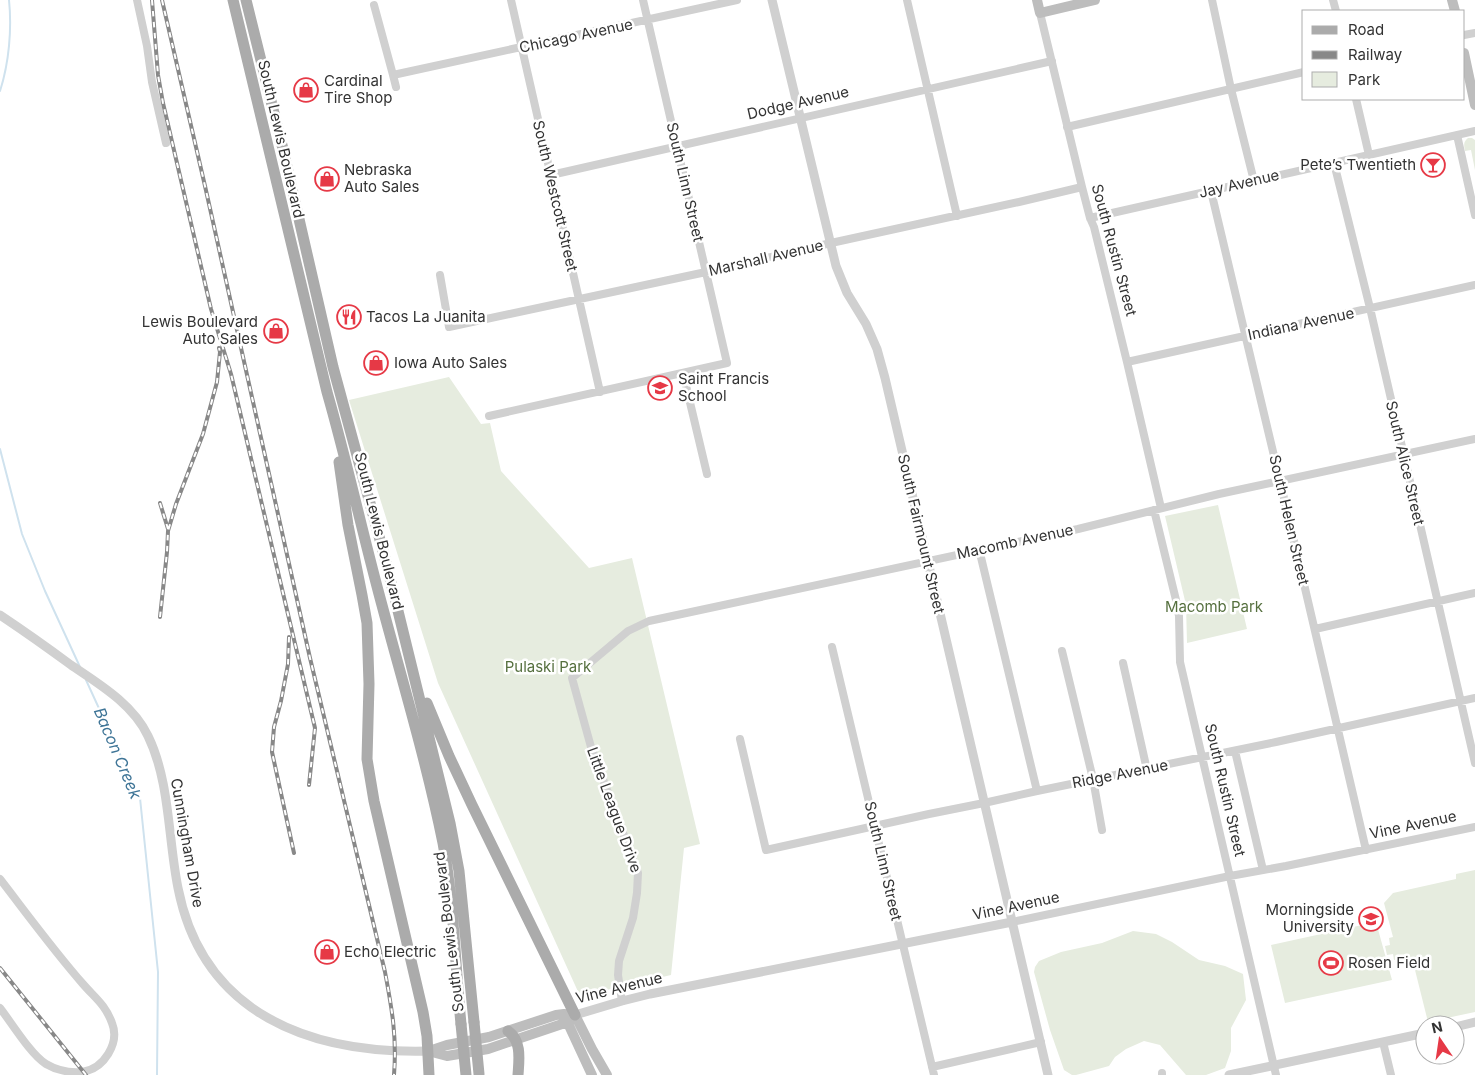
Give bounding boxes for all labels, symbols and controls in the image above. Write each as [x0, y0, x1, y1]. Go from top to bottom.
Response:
legend [1302, 10, 1465, 100]
street label: Chicago Avenue [517, 14, 634, 57]
text: Road [1348, 20, 1384, 39]
text: Railway [1348, 45, 1403, 64]
street label: South Lewis Boulevard [254, 58, 309, 220]
text: Park [1348, 70, 1381, 89]
place label: Cardinal Tire Shop [324, 71, 392, 107]
shop icon: Cardinal Tire Shop [293, 77, 319, 103]
street label: Dodge Avenue [745, 82, 851, 123]
street label: South Westcott Street [529, 118, 582, 273]
street label: South Linn Street [663, 120, 708, 243]
bar icon: Pete’s Twentieth [1420, 152, 1446, 178]
place label: Pete’s Twentieth [1300, 155, 1416, 174]
place label: Nebraska Auto Sales [344, 160, 420, 196]
street label: Jay Avenue [1197, 165, 1281, 202]
shop icon: Nebraska Auto Sales [314, 166, 340, 192]
street label: South Rustin Street [1088, 182, 1141, 318]
street label: Marshall Avenue [707, 235, 825, 280]
street label: Indiana Avenue [1246, 303, 1356, 344]
restaurant icon: Tacos La Juanita [336, 304, 362, 330]
place label: Tacos La Juanita [366, 307, 486, 326]
place label: Lewis Boulevard Auto Sales [142, 312, 258, 348]
shop icon: Lewis Boulevard Auto Sales [263, 318, 289, 344]
shop icon: Iowa Auto Sales [363, 350, 389, 376]
place label: Iowa Auto Sales [394, 353, 507, 372]
place label: Saint Francis School [678, 369, 769, 405]
school or university icon: Saint Francis School [647, 375, 673, 401]
street label: South Alice Street [1382, 399, 1429, 527]
street label: South Lewis Boulevard [351, 450, 408, 612]
street label: South Fairmount Street [894, 452, 949, 616]
street label: South Helen Street [1265, 453, 1314, 587]
street label: Macomb Avenue [955, 520, 1075, 563]
park label: Macomb Park [1165, 597, 1264, 616]
park label: Pulaski Park [505, 657, 592, 676]
water label: Bacon Creek [90, 704, 146, 802]
street label: South Rustin Street [1201, 722, 1250, 858]
street label: Little League Drive [583, 744, 646, 875]
street label: Ridge Avenue [1070, 755, 1169, 792]
street label: Cunningham Drive [167, 777, 208, 909]
street label: South Linn Street [861, 799, 906, 922]
street label: Vine Avenue [1368, 806, 1458, 843]
street label: South Lewis Boulevard [429, 851, 468, 1013]
street label: Vine Avenue [971, 887, 1061, 924]
place label: Morningside University [1266, 900, 1355, 936]
school or university icon: Morningside University [1358, 906, 1384, 932]
shop icon: Echo Electric [314, 939, 340, 965]
place label: Echo Electric [344, 942, 437, 961]
sports icon: Rosen Field [1318, 950, 1344, 976]
place label: Rosen Field [1348, 953, 1430, 972]
street label: Vine Avenue [574, 968, 664, 1007]
north arrow [1415, 1015, 1465, 1065]
text: N [1430, 1017, 1444, 1036]

